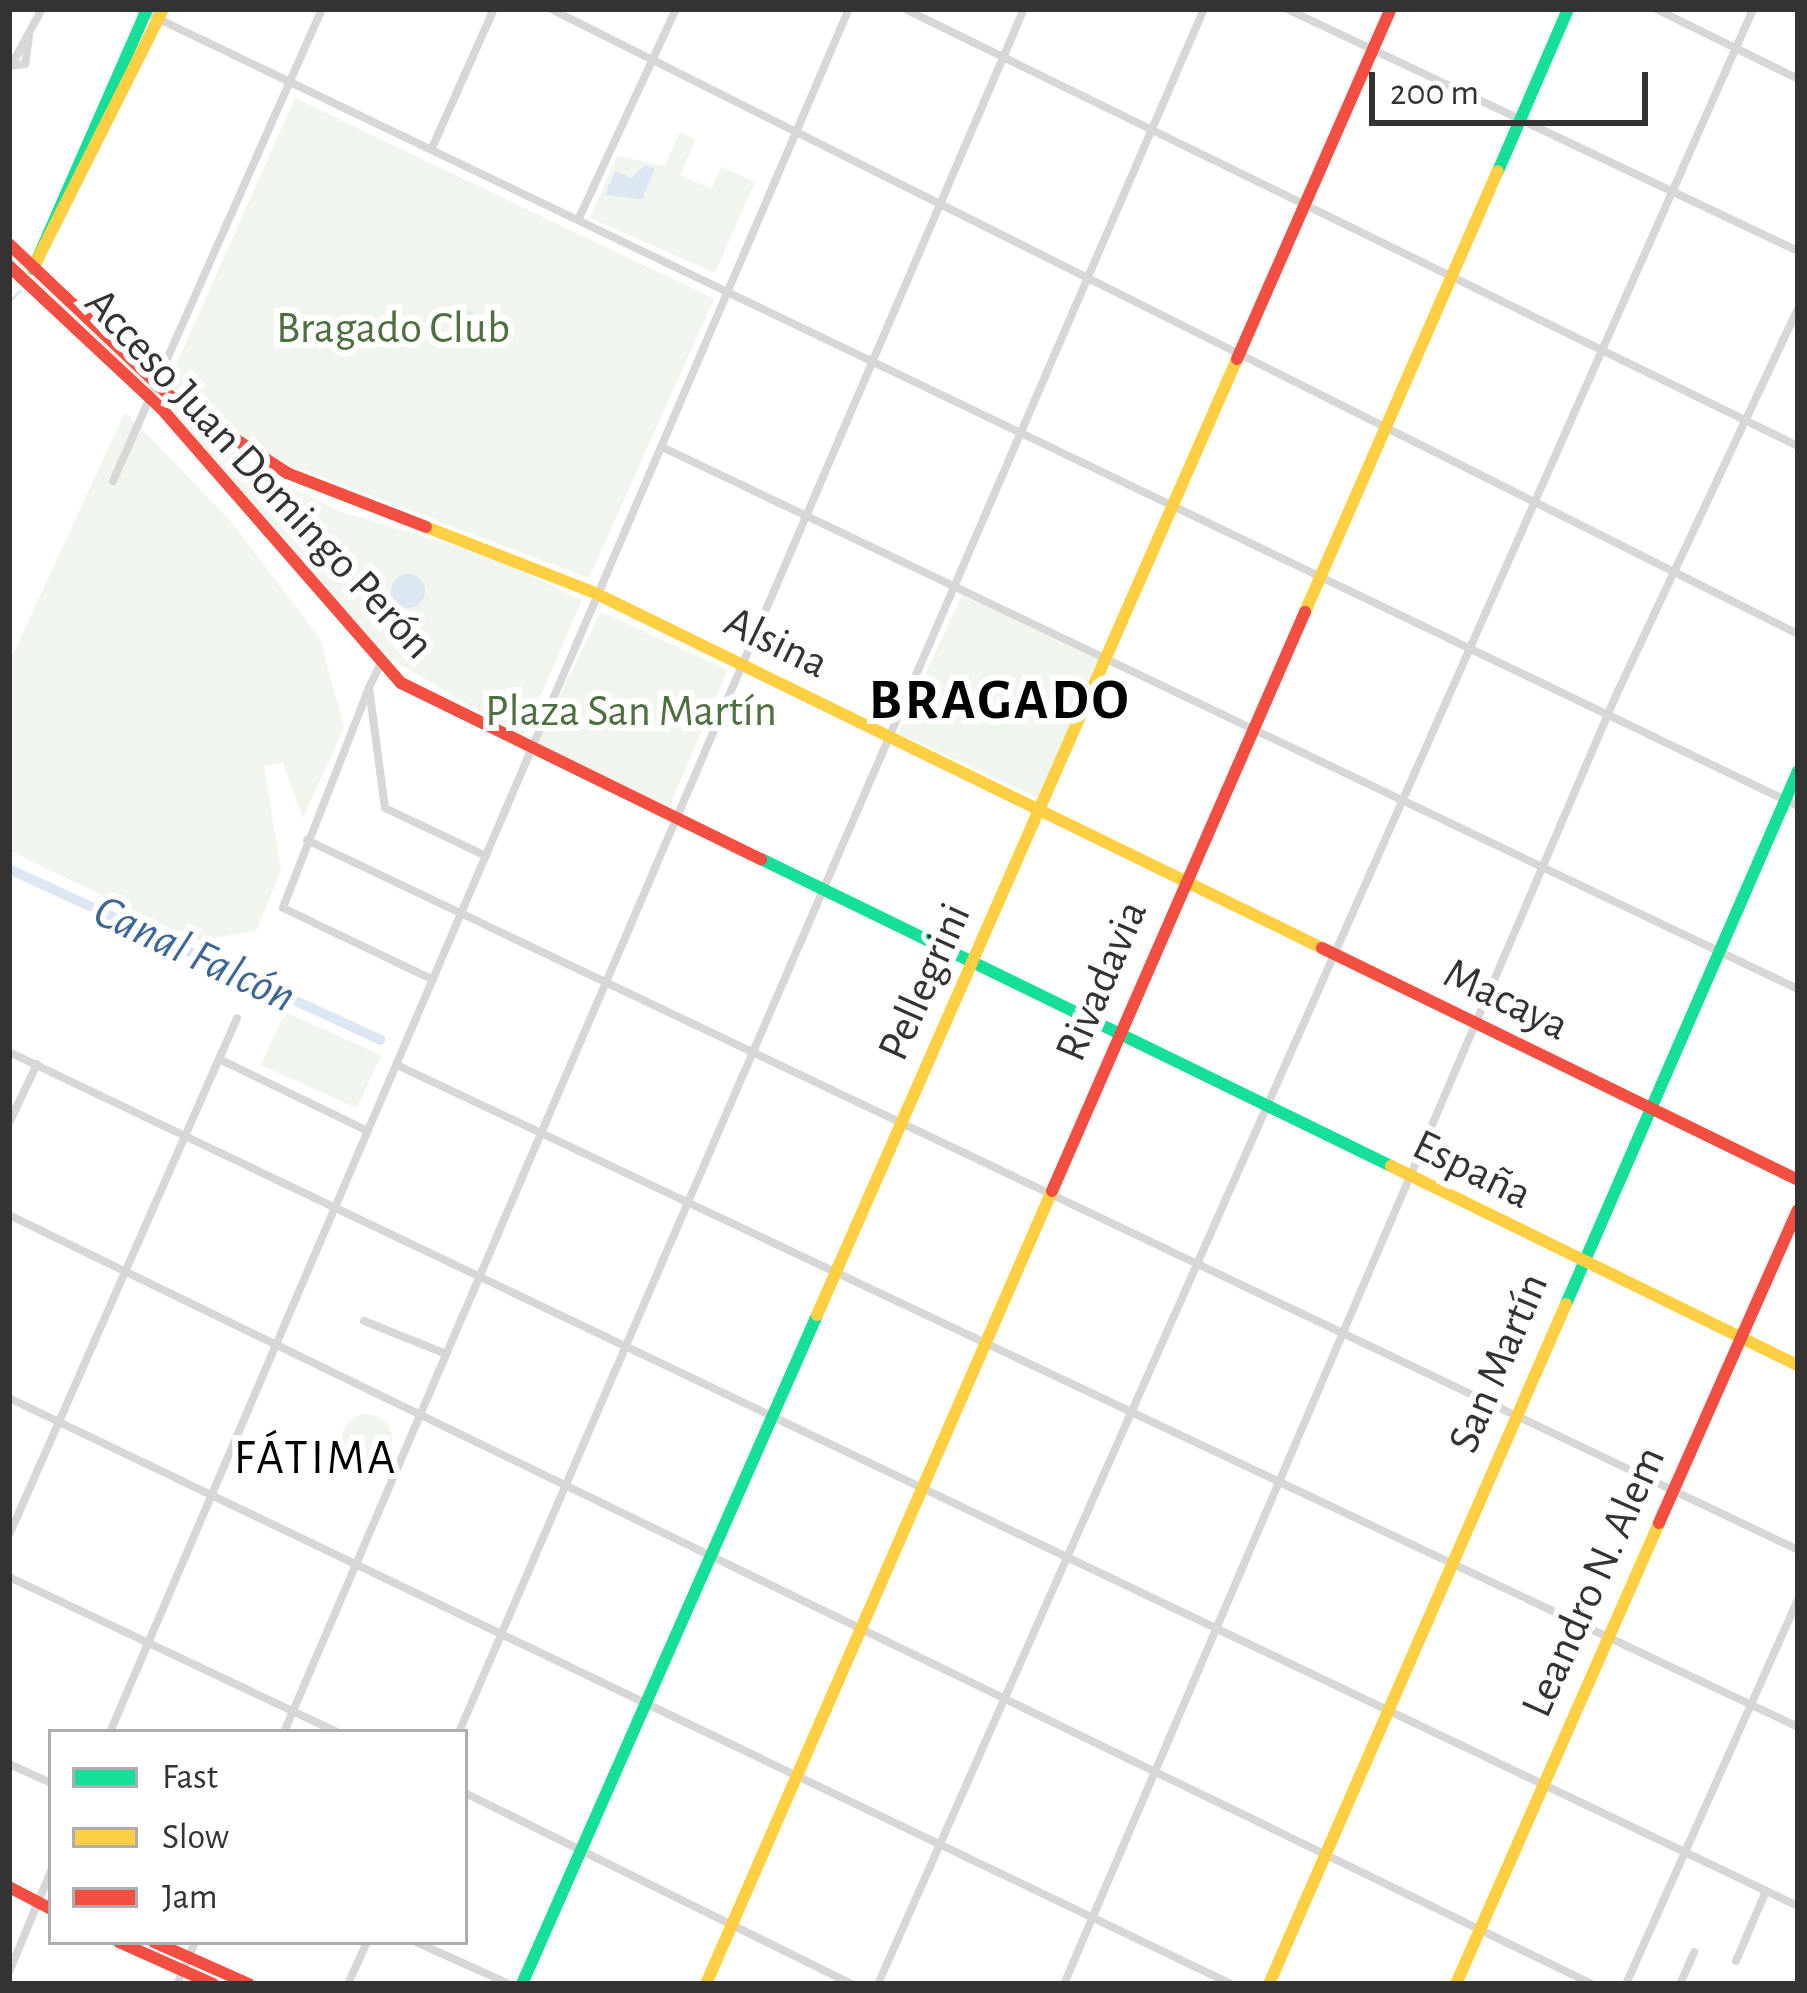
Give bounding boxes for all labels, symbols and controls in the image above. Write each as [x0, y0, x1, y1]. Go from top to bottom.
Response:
scale bar [1375, 48, 1654, 122]
text: 200 m [1390, 75, 1479, 111]
street label: Acceso Juan Domingo Perón [73, 277, 445, 671]
park label: Bragado Club [276, 302, 510, 356]
street label: Alsina [715, 595, 837, 691]
district label: BRAGADO [869, 667, 1131, 735]
park label: Plaza San Martín [485, 685, 777, 739]
water label: Canal Falcón [84, 883, 304, 1027]
street label: Rivadavia [1044, 893, 1160, 1069]
street label: Pellegrini [867, 895, 983, 1069]
street label: Macaya [1435, 947, 1577, 1053]
street label: España [1404, 1118, 1540, 1222]
street label: San Martín [1437, 1265, 1561, 1461]
district label: FÁTIMA [234, 1431, 398, 1489]
street label: Leandro N. Alem [1510, 1438, 1678, 1726]
legend [48, 1729, 468, 1945]
text: Fast [162, 1759, 218, 1795]
text: Slow [162, 1819, 229, 1855]
text: Jam [162, 1879, 218, 1915]

